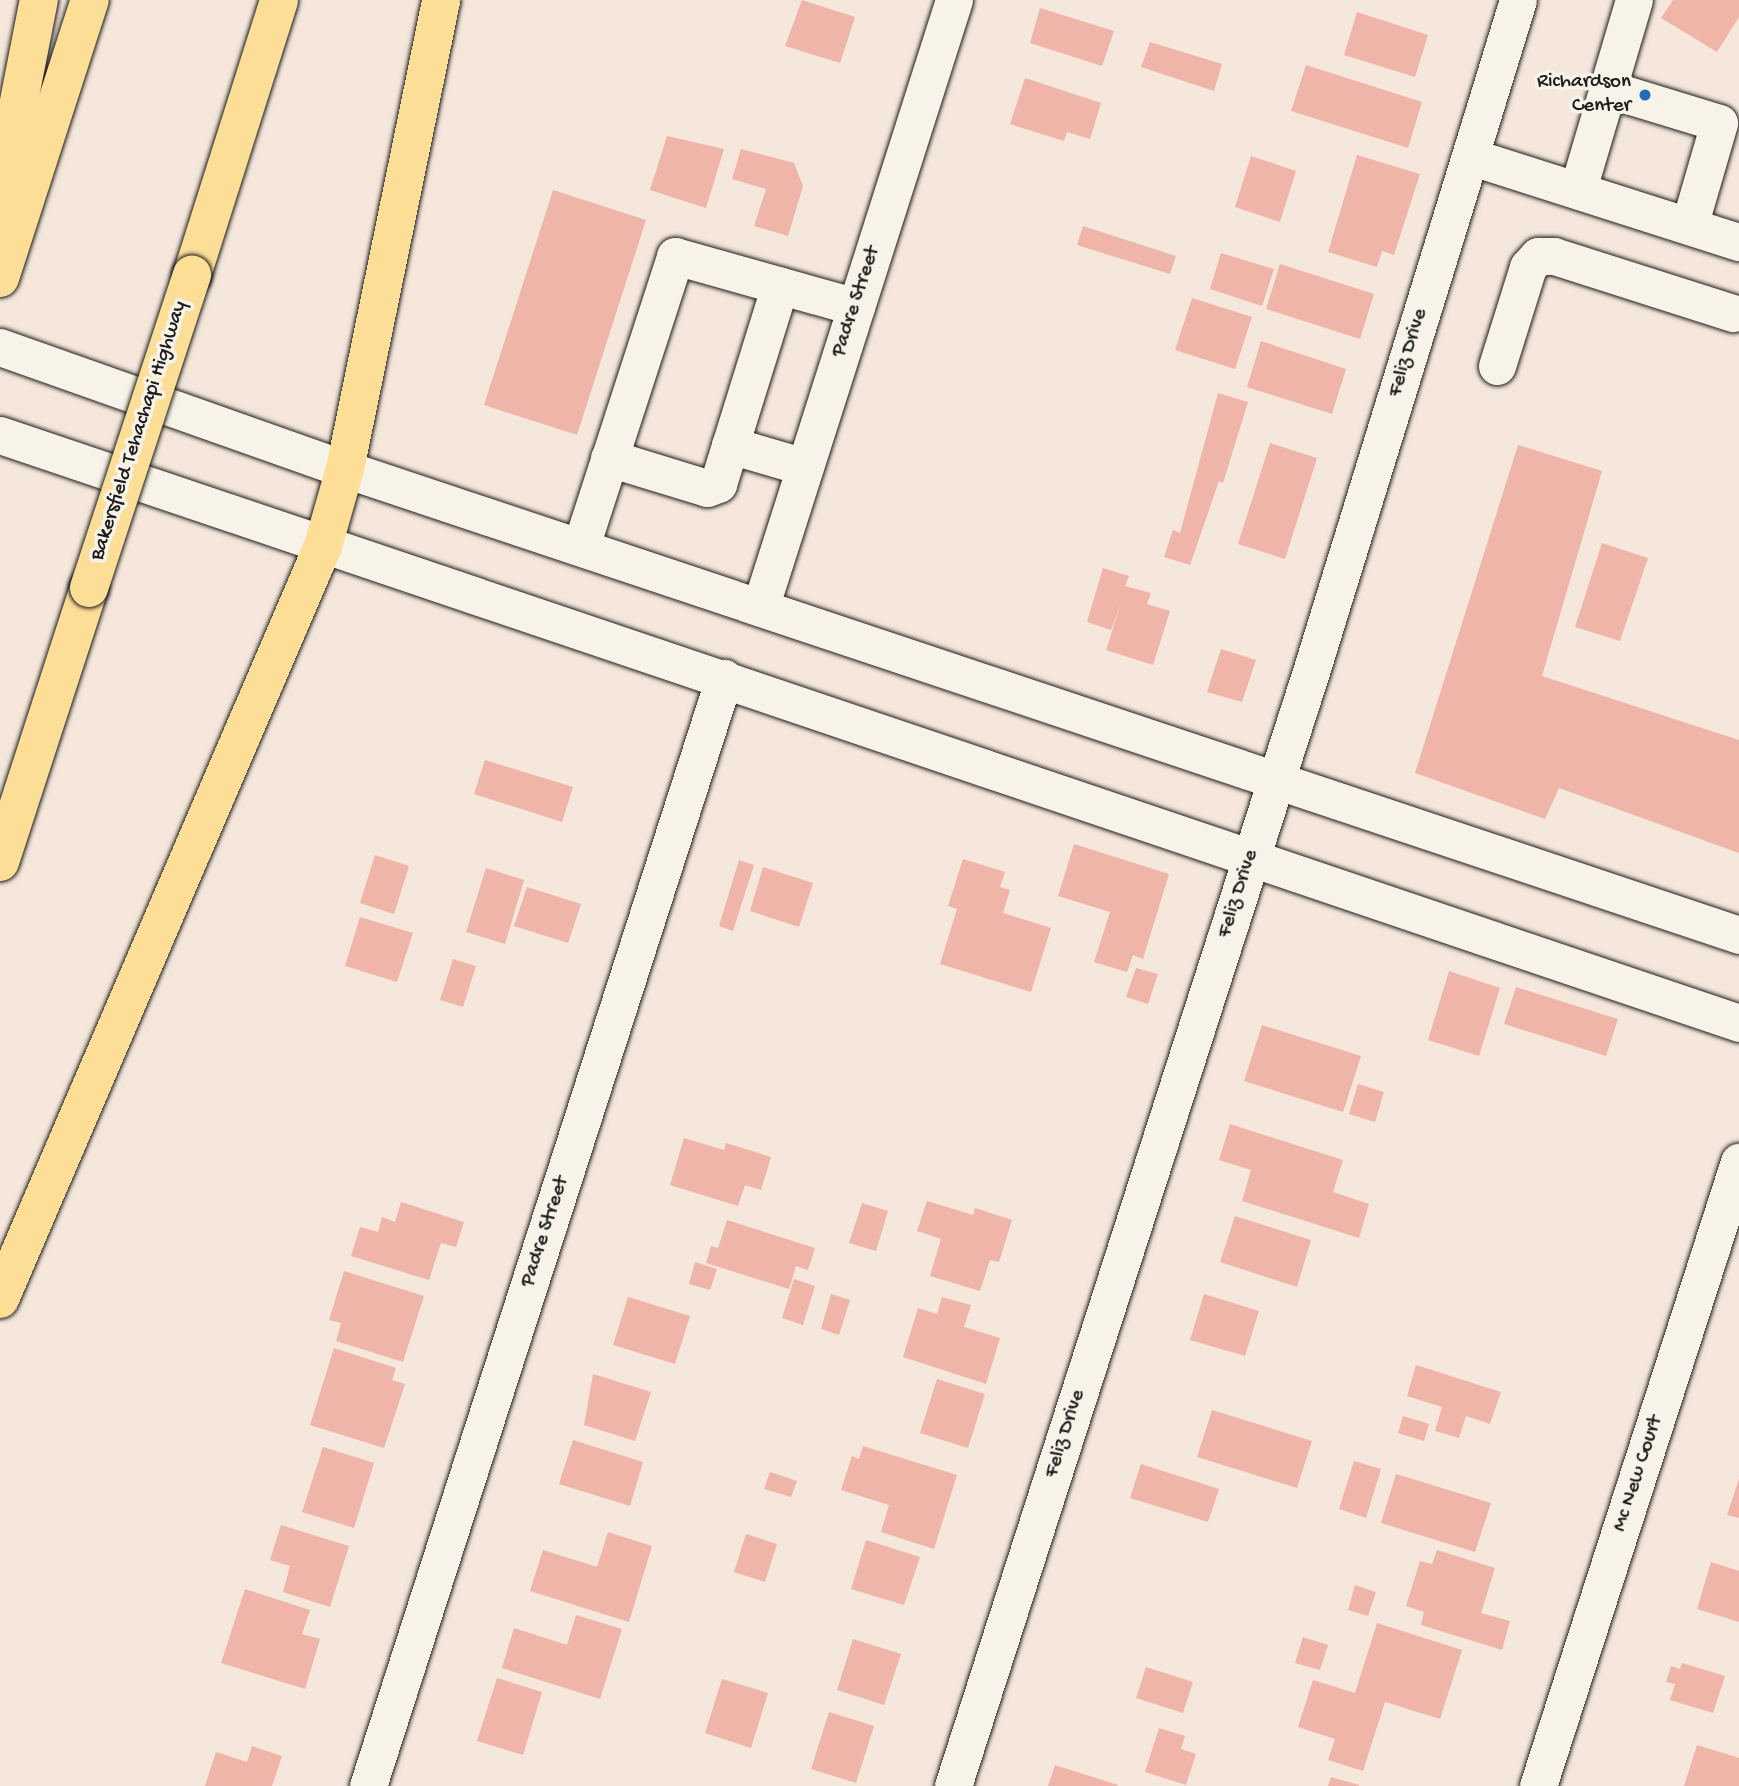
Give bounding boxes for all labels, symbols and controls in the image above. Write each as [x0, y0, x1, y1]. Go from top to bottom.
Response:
place label: Richardson Center [1537, 70, 1631, 120]
marker: Richardson Center [1637, 87, 1653, 103]
street label: Padre Street [827, 244, 887, 360]
street label: Bakersfield Tehachapi Highway [86, 298, 194, 564]
street label: Feliz Drive [1384, 306, 1434, 400]
street label: Feliz Drive [1213, 847, 1265, 941]
street label: Padre Street [516, 1174, 576, 1290]
street label: Feliz Drive [1040, 1387, 1092, 1481]
street label: Mc New Court [1608, 1413, 1670, 1535]

